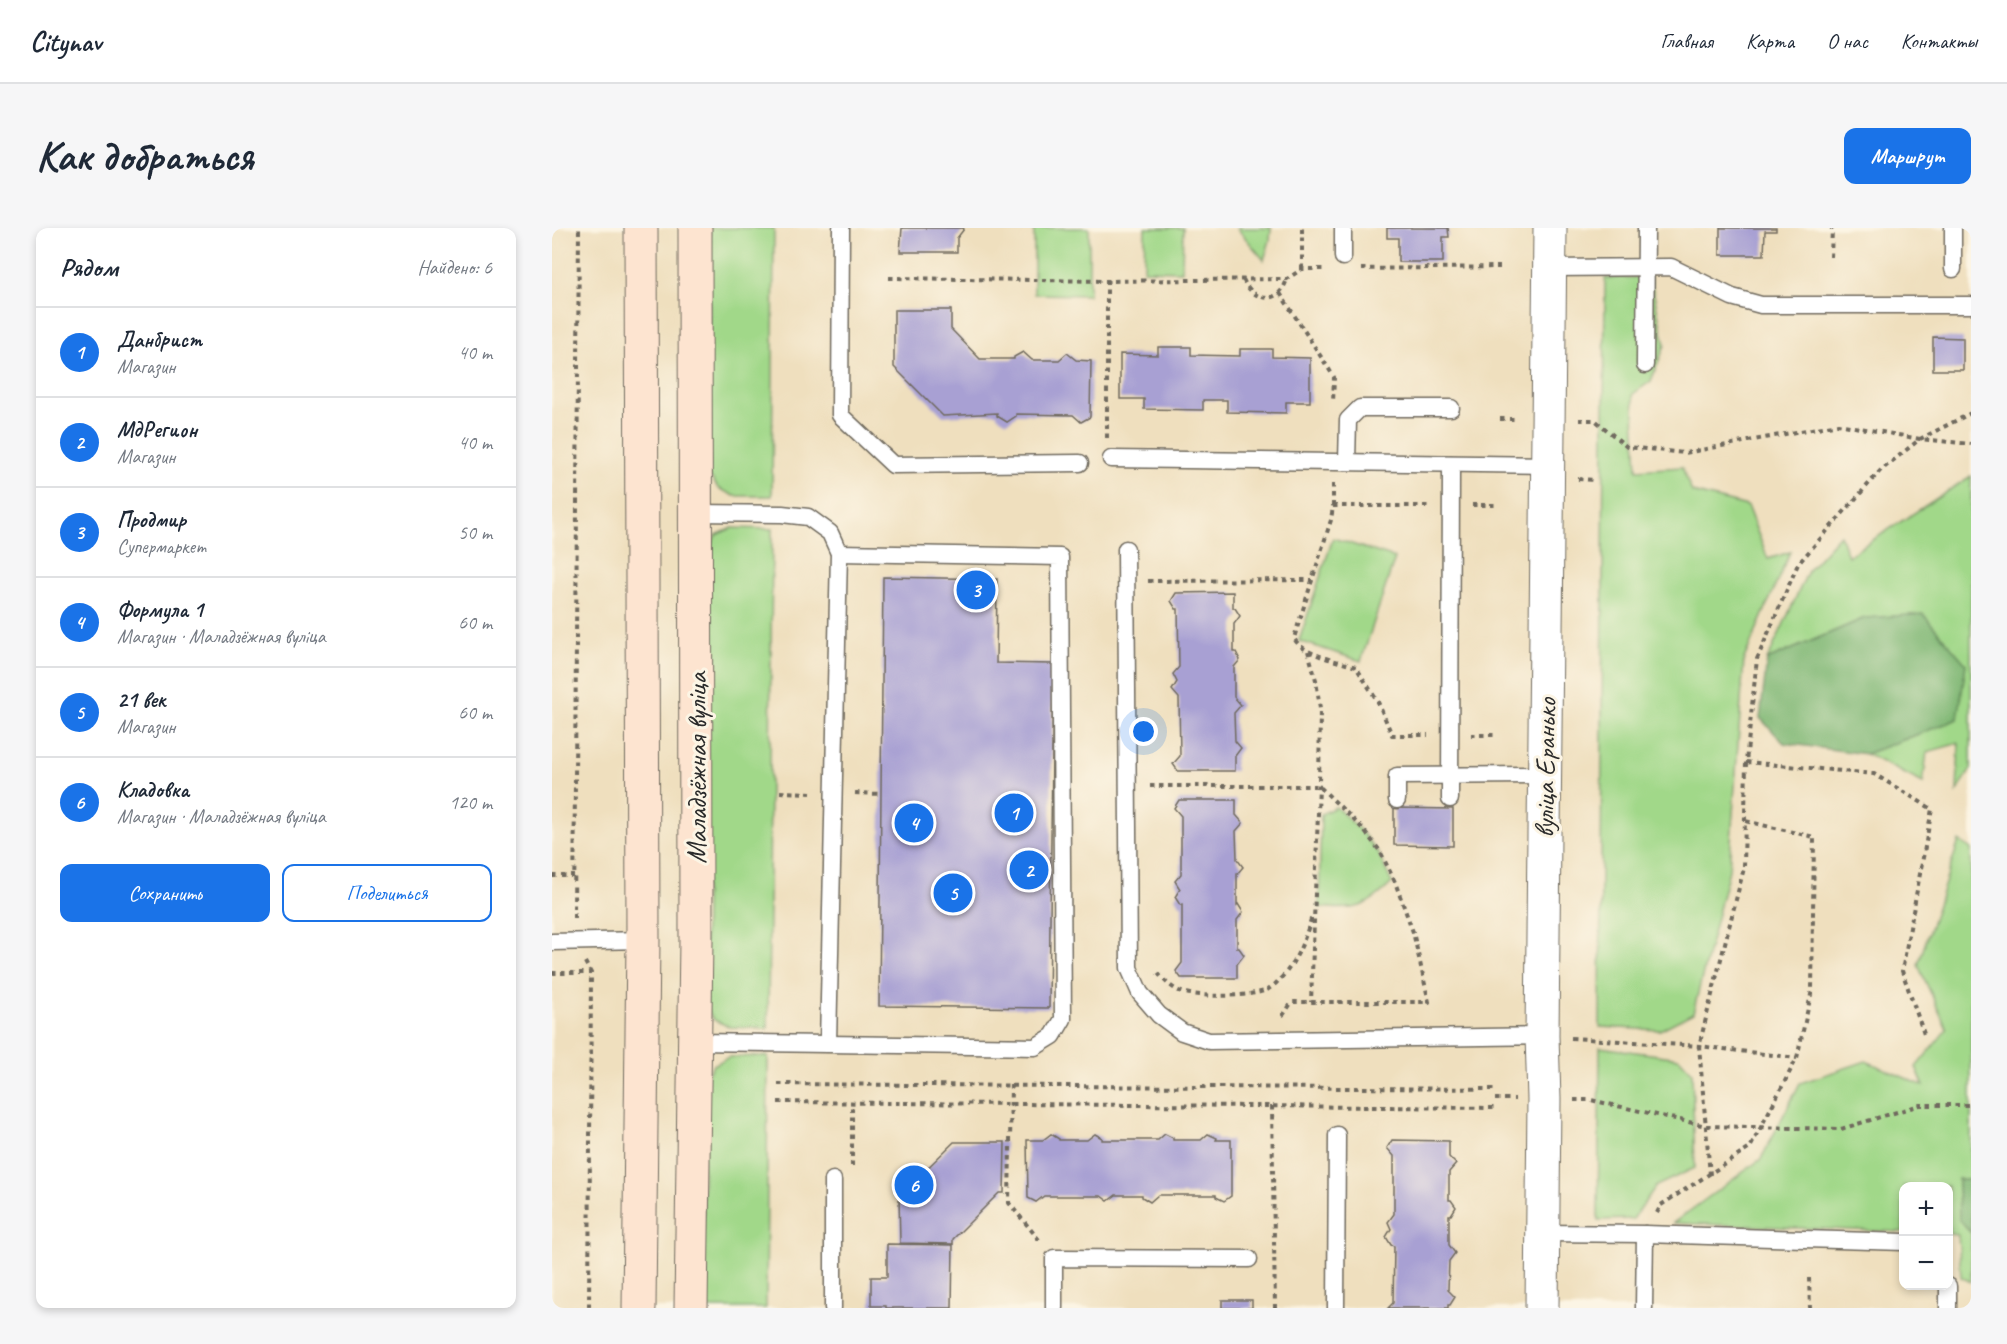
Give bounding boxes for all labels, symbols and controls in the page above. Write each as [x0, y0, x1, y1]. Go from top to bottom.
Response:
text: Citynav [30, 24, 101, 59]
text: Главная [1660, 28, 1713, 54]
text: Карта [1746, 28, 1794, 54]
text: О нас [1827, 28, 1868, 54]
text: Контакты [1901, 28, 1977, 54]
button: Маршрут [1844, 128, 1971, 184]
text: Как добраться [36, 130, 253, 183]
text: Рядом [60, 251, 118, 284]
text: Найдено: 6 [417, 255, 492, 280]
text: Данбрист [117, 326, 202, 354]
text: 1 [75, 340, 84, 365]
text: 40 m [458, 340, 492, 365]
text: Магазин [117, 354, 175, 379]
text: МдРегион [117, 416, 197, 444]
text: 2 [75, 430, 84, 455]
text: 40 m [458, 430, 492, 455]
text: Магазин [117, 444, 175, 469]
text: Продмир [117, 506, 186, 534]
text: 3 [75, 520, 84, 545]
text: 50 m [458, 520, 492, 545]
text: Супермаркет [117, 534, 206, 559]
pin: 3 [956, 568, 996, 613]
text: Формула 1 [117, 596, 203, 624]
text: 4 [75, 610, 84, 635]
text: 60 m [458, 610, 492, 635]
text: Магазин · Маладзёжная вуліца [117, 624, 325, 649]
street label: Маладзёжная вуліца [679, 671, 714, 864]
text: 21 век [117, 686, 166, 714]
street label: вуліца Еранько [1526, 696, 1564, 838]
text: 5 [75, 700, 84, 725]
text: 60 m [458, 700, 492, 725]
text: Магазин [117, 714, 175, 739]
your location [1129, 717, 1158, 746]
text: Кладовка [117, 776, 189, 804]
text: 6 [75, 790, 84, 815]
text: 120 m [449, 790, 492, 815]
pin: 1 [994, 790, 1034, 836]
pin: 4 [894, 800, 934, 846]
text: Магазин · Маладзёжная вуліца [117, 804, 325, 829]
pin: 2 [1010, 848, 1048, 892]
button: Сохранить [60, 864, 270, 922]
button: Поделиться [282, 864, 492, 922]
pin: 5 [934, 870, 972, 916]
pin: 6 [894, 1162, 934, 1208]
map controls [1899, 1182, 1953, 1290]
button: + [1899, 1182, 1953, 1236]
button: − [1899, 1236, 1953, 1290]

